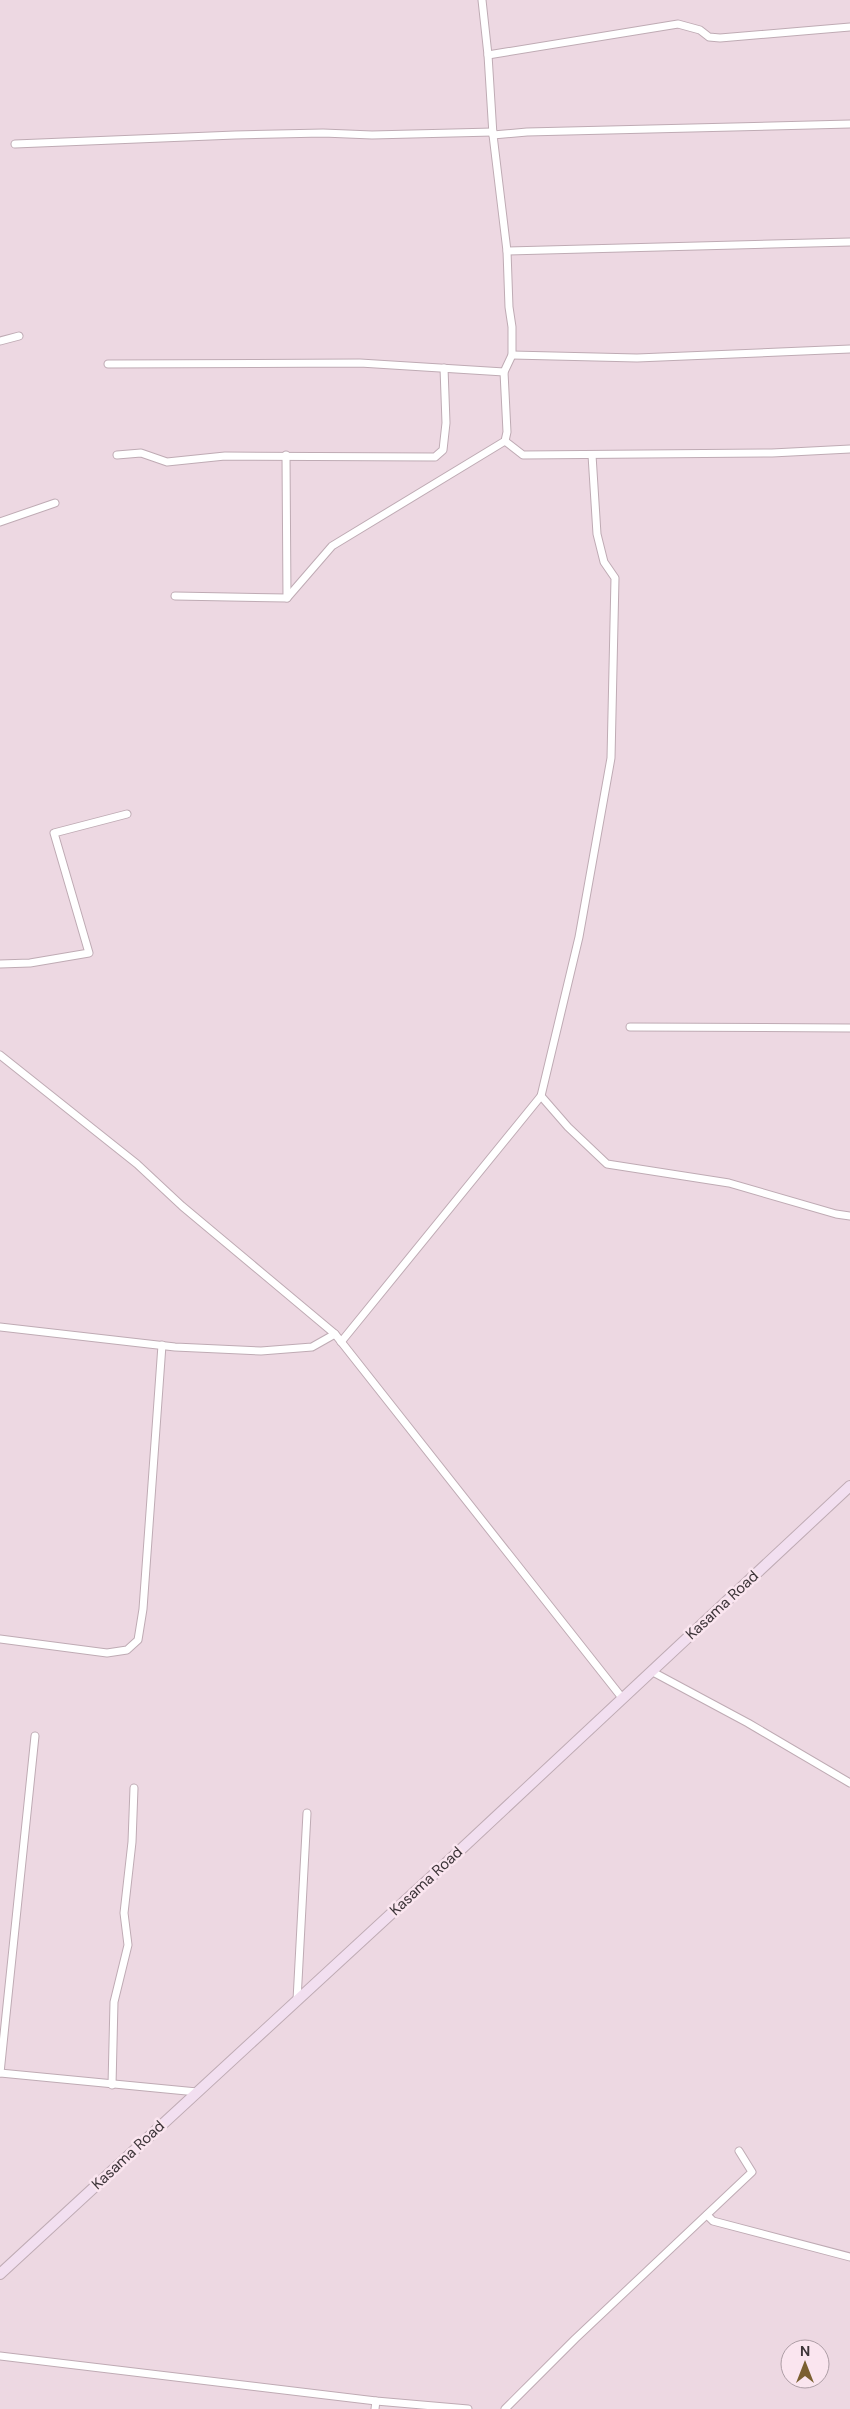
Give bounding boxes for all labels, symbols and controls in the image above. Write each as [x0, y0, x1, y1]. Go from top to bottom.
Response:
street label: Kasama Road [681, 1566, 763, 1644]
street label: Kasama Road [385, 1842, 467, 1920]
street label: Kasama Road [87, 2116, 169, 2194]
north arrow [780, 2339, 830, 2389]
text: N [800, 2342, 810, 2360]

